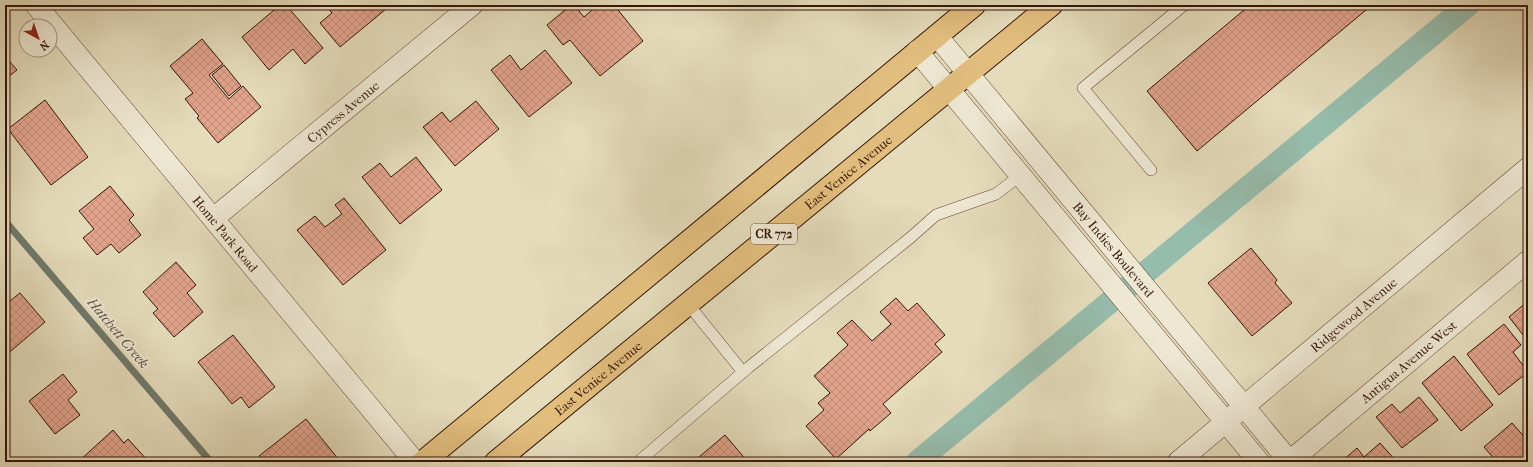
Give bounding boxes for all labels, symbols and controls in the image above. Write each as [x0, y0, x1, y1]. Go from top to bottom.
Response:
north arrow [18, 18, 58, 58]
text: N [36, 38, 51, 53]
street label: Cypress Avenue [304, 77, 382, 146]
street label: East Venice Avenue [801, 131, 895, 212]
street label: Home Park Road [190, 193, 262, 275]
street label: Bay Indies Boulevard [1070, 199, 1158, 300]
road number: CR 772 [751, 224, 797, 244]
street label: Ridgewood Avenue [1307, 274, 1400, 355]
water label: Hatchett Creek [83, 294, 152, 372]
street label: Antigua Avenue West [1357, 317, 1460, 407]
street label: East Venice Avenue [551, 337, 645, 418]

